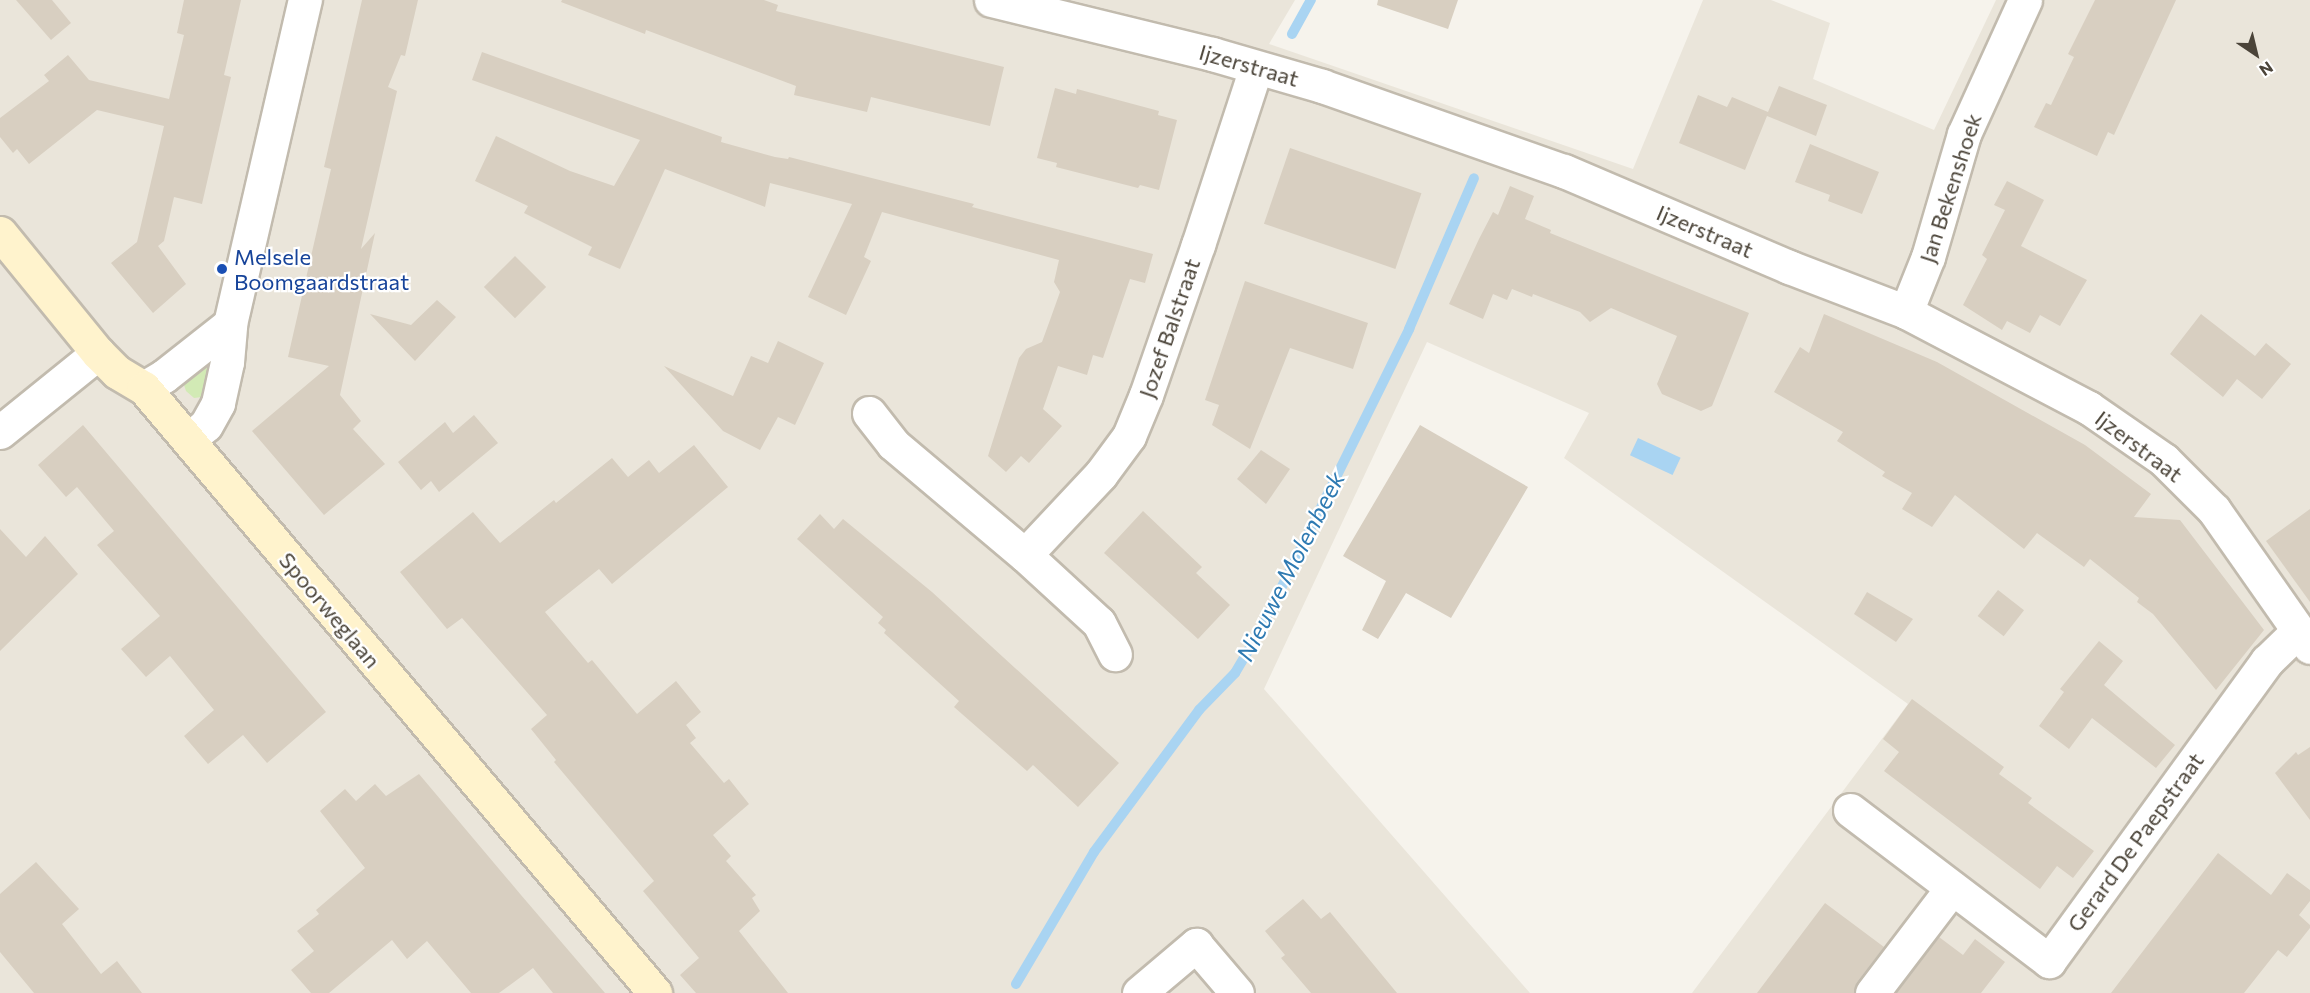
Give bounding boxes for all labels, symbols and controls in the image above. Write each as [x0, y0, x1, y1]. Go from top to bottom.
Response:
north arrow [2226, 24, 2286, 84]
street label: Ijzerstraat [1196, 38, 1302, 92]
text: N [2256, 58, 2277, 80]
street label: Jan Bekenshoek [1913, 110, 1987, 266]
street label: Ijzerstraat [1653, 199, 1757, 263]
place label: Melsele Boomgaardstraat [234, 243, 409, 294]
street label: Jozef Balstraat [1133, 255, 1205, 401]
marker: Melsele Boomgaardstraat [215, 262, 229, 276]
street label: Ijzerstraat [2090, 405, 2188, 487]
water label: Nieuwe Molenbeek [1230, 466, 1350, 666]
street label: Spoorweglaan [274, 547, 386, 673]
street label: Gerard De Paepstraat [2061, 748, 2209, 936]

